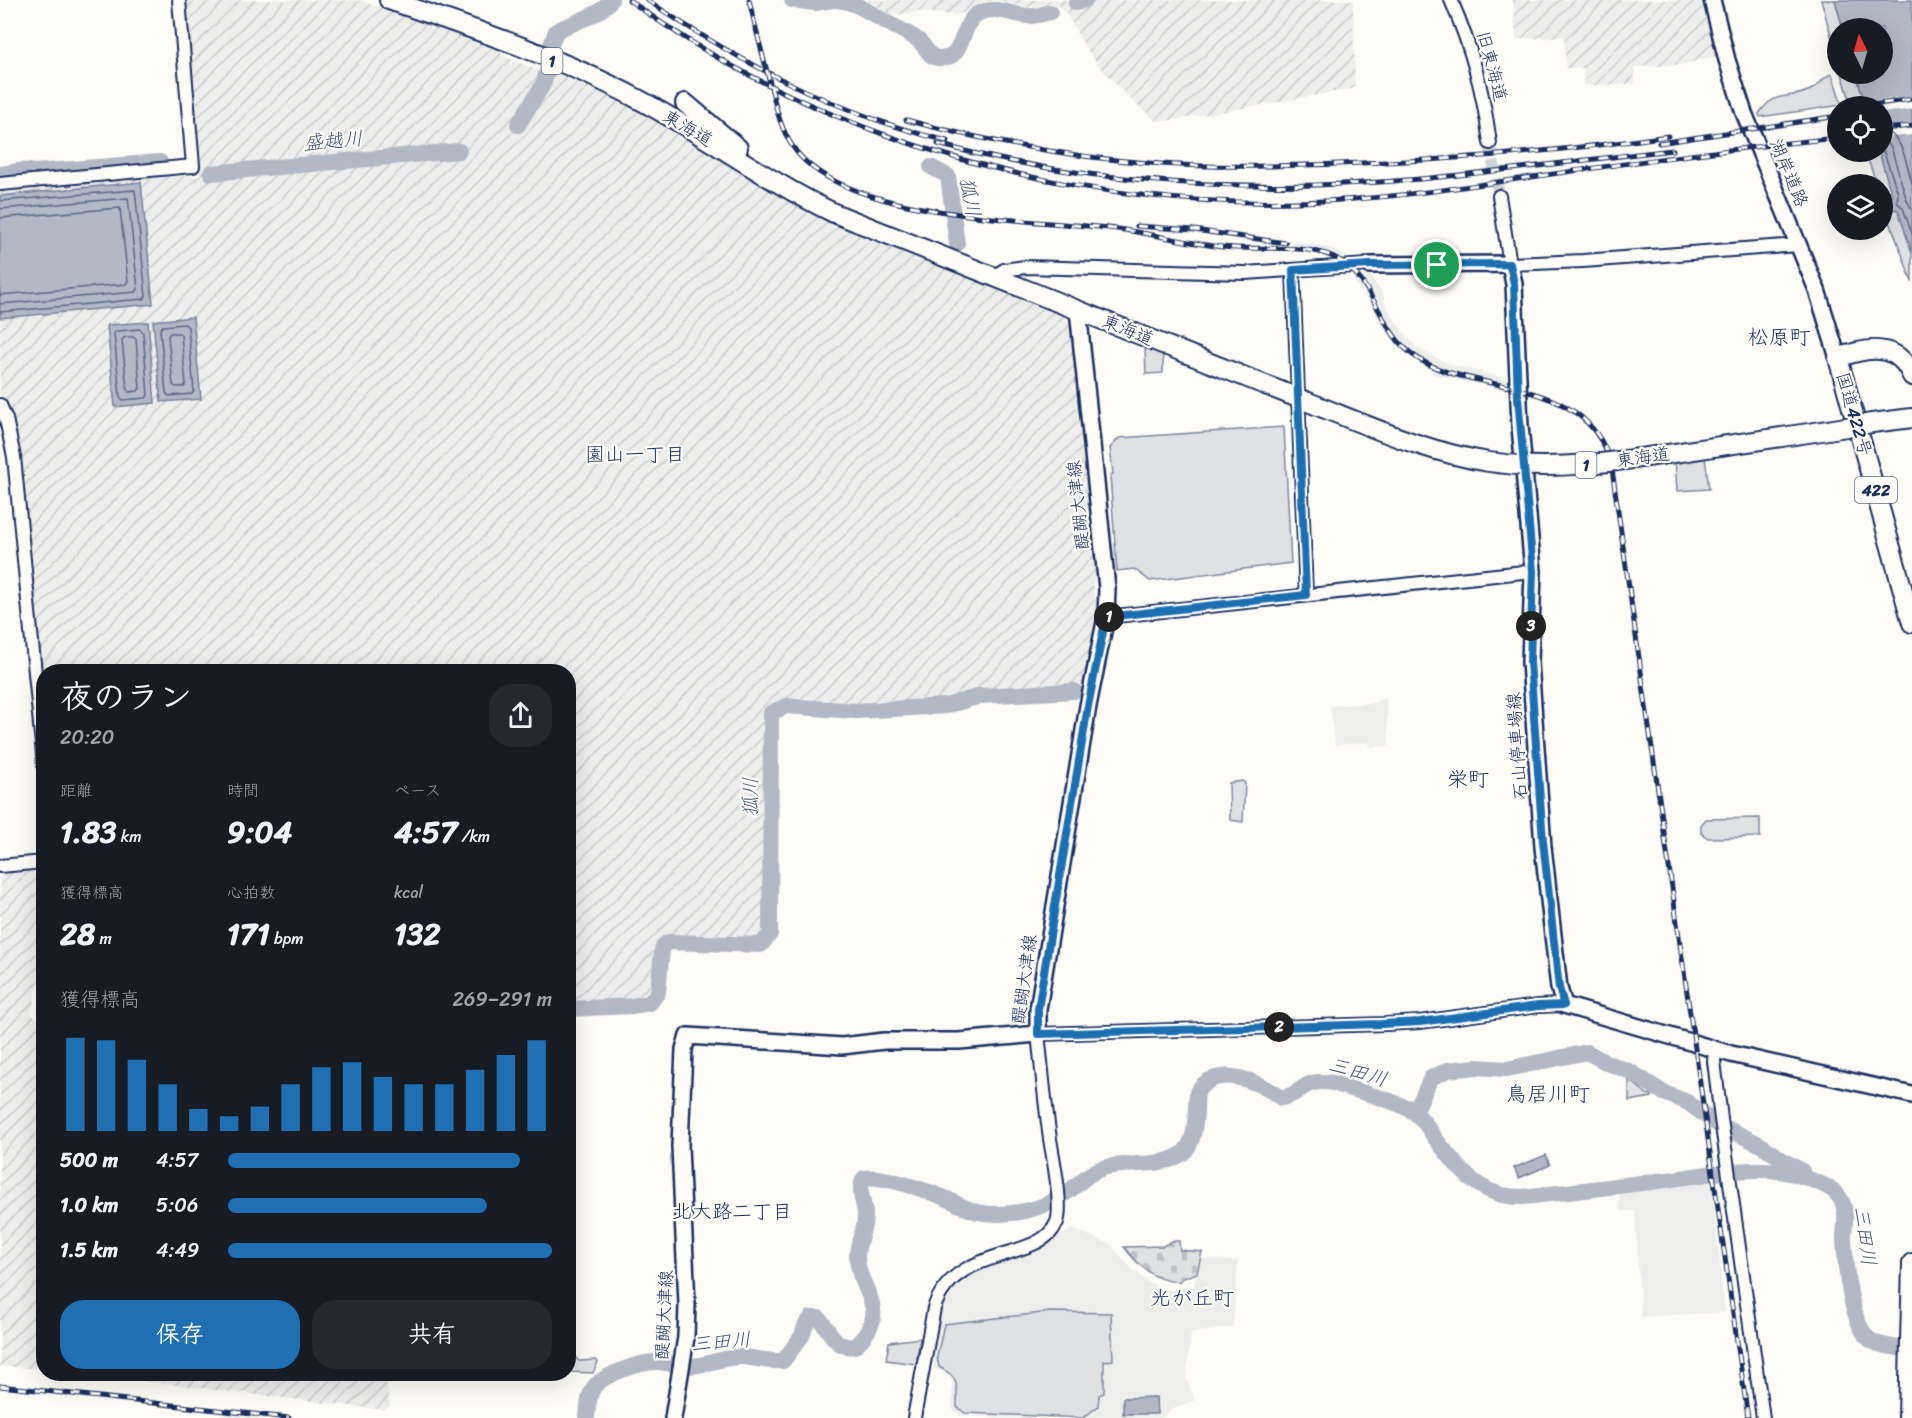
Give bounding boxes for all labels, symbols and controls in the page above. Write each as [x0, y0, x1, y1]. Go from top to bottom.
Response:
north arrow [1827, 18, 1893, 84]
map controls [1827, 18, 1893, 240]
street label: 旧東海道 [1467, 27, 1517, 105]
road number: 1 [542, 48, 562, 74]
button: locate [1827, 96, 1893, 162]
street label: 東海道 [657, 101, 719, 155]
water label: 盛越川 [302, 121, 364, 161]
street label: 湖岸道路 [1760, 134, 1818, 212]
water label: 狐川 [949, 174, 991, 220]
button: layers [1827, 174, 1893, 240]
pin [1411, 239, 1462, 290]
icon: arrive [1420, 248, 1453, 281]
street label: 東海道 [1097, 305, 1159, 355]
district label: 松原町 [1748, 318, 1811, 356]
street label: 国道422号 [1827, 368, 1881, 460]
district label: 園山一丁目 [585, 437, 685, 472]
street label: 東海道 [1614, 437, 1672, 477]
road number: 1 [1576, 452, 1596, 478]
street label: 醍醐大津線 [1057, 459, 1099, 551]
road number: 422 [1855, 477, 1897, 503]
pin: 1 [1094, 602, 1124, 632]
text: 1 [1106, 602, 1112, 631]
pin: 3 [1516, 611, 1546, 641]
text: 3 [1527, 611, 1535, 640]
text: 夜のラン [60, 668, 192, 726]
button: share [489, 684, 552, 747]
street label: 石山停車場線 [1497, 691, 1537, 801]
text: 20:20 [60, 720, 114, 755]
district label: 栄町 [1447, 760, 1489, 798]
text: 距離 [60, 776, 92, 805]
text: 時間 [227, 776, 259, 805]
text: ペース [394, 776, 441, 805]
water label: 狐川 [733, 777, 768, 817]
text: 1.83 [60, 805, 117, 859]
text: 9:04 [227, 805, 292, 859]
text: 4:57 [394, 805, 457, 859]
text: km [117, 822, 141, 851]
text: /km [457, 822, 490, 851]
text: 獲得標高 [60, 878, 124, 907]
text: 心拍数 [227, 878, 275, 907]
text: kcal [394, 878, 423, 907]
text: 28 [60, 907, 95, 961]
text: 171 [227, 907, 270, 961]
text: 132 [394, 907, 441, 961]
text: m [95, 924, 112, 953]
text: bpm [270, 924, 304, 953]
street label: 醍醐大津線 [1002, 932, 1046, 1026]
text: 獲得標高 [60, 982, 140, 1017]
text: 269–291 m [453, 982, 552, 1017]
pin: 2 [1264, 1012, 1294, 1042]
text: 2 [1274, 1012, 1284, 1041]
water label: 三田川 [1324, 1047, 1392, 1097]
district label: 鳥居川町 [1506, 1075, 1590, 1113]
text: 500 m [60, 1143, 118, 1178]
text: 4:57 [156, 1143, 198, 1178]
text: 1.0 km [60, 1188, 118, 1223]
text: 5:06 [156, 1188, 198, 1223]
district label: 北大路二丁目 [672, 1194, 792, 1229]
water label: 三田川 [1843, 1204, 1887, 1268]
text: 1.5 km [60, 1233, 118, 1268]
text: 4:49 [156, 1233, 199, 1268]
street label: 醍醐大津線 [646, 1269, 682, 1361]
district label: 光が丘町 [1150, 1279, 1234, 1317]
button: 保存 [60, 1300, 300, 1369]
button: 共有 [312, 1300, 552, 1369]
water label: 三田川 [690, 1322, 752, 1362]

